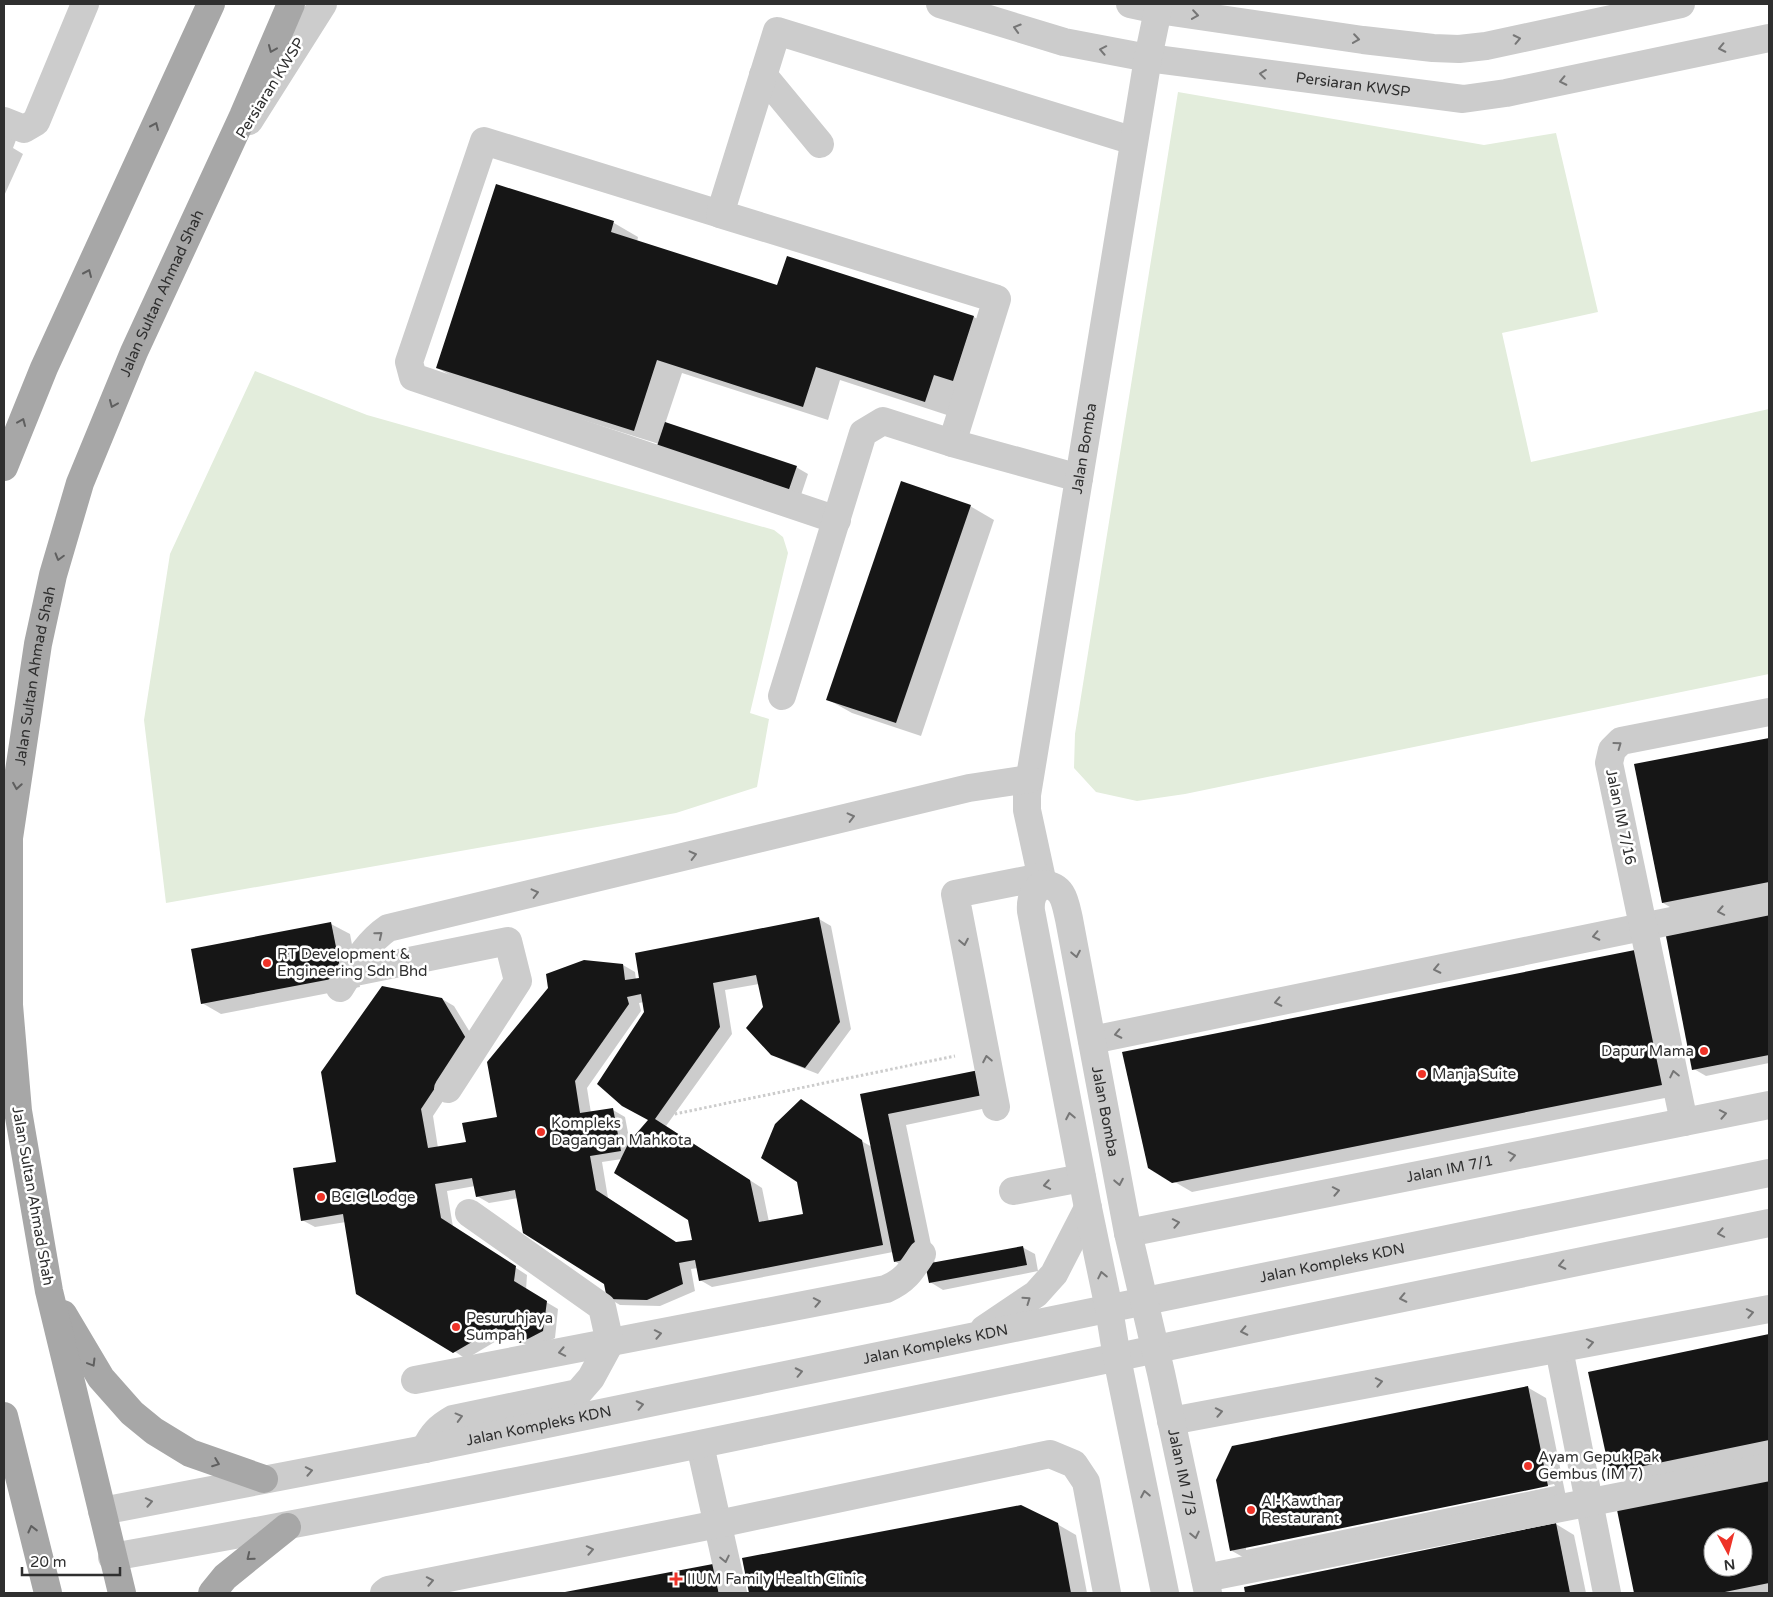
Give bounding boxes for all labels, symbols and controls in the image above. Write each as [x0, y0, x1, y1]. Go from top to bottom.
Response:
one-way arrow [1191, 10, 1200, 20]
one-way arrow [1013, 24, 1022, 34]
one-way arrow [1353, 33, 1361, 44]
street label: Persiaran KWSP [232, 34, 308, 142]
one-way arrow [1513, 34, 1522, 45]
one-way arrow [1717, 42, 1726, 52]
one-way arrow [268, 44, 279, 53]
one-way arrow [1098, 45, 1107, 55]
street label: Persiaran KWSP [1295, 68, 1411, 101]
one-way arrow [1259, 69, 1267, 80]
one-way arrow [1558, 75, 1567, 86]
one-way arrow [149, 122, 159, 131]
street label: Jalan Sultan Ahmad Shah [116, 207, 207, 379]
one-way arrow [81, 269, 92, 278]
one-way arrow [108, 399, 119, 408]
street label: Jalan Bomba [1068, 402, 1100, 495]
one-way arrow [15, 418, 26, 427]
one-way arrow [54, 553, 64, 561]
street label: Jalan Sultan Ahmad Shah [11, 585, 59, 767]
one-way arrow [1612, 742, 1622, 751]
street label: Jalan IM 7/16 [1602, 767, 1640, 867]
one-way arrow [12, 782, 22, 790]
one-way arrow [846, 812, 855, 823]
one-way arrow [688, 850, 697, 861]
one-way arrow [531, 888, 539, 899]
one-way arrow [1717, 905, 1726, 916]
one-way arrow [1591, 930, 1600, 941]
one-way arrow [373, 933, 382, 941]
one-way arrow [959, 938, 969, 946]
place label: RT Development & Engineering Sdn Bhd [277, 945, 428, 980]
one-way arrow [1070, 950, 1080, 958]
marker: RT Development & Engineering Sdn Bhd [261, 957, 273, 969]
one-way arrow [1432, 963, 1441, 974]
one-way arrow [1273, 996, 1282, 1006]
one-way arrow [1114, 1029, 1123, 1039]
place label: Dapur Mama [1601, 1042, 1694, 1060]
marker: Dapur Mama [1698, 1045, 1710, 1057]
one-way arrow [982, 1055, 992, 1064]
street label: Jalan Bomba [1088, 1065, 1122, 1158]
place label: Manja Suite [1432, 1065, 1516, 1083]
marker: Manja Suite [1416, 1068, 1428, 1080]
one-way arrow [1669, 1070, 1680, 1079]
street label: Jalan Sultan Ahmad Shah [8, 1105, 58, 1287]
one-way arrow [1718, 1109, 1727, 1120]
one-way arrow [1065, 1112, 1076, 1120]
place label: Kompleks Dagangan Mahkota [551, 1114, 692, 1149]
marker: Kompleks Dagangan Mahkota [535, 1126, 547, 1138]
street label: Jalan IM 7/1 [1405, 1151, 1495, 1186]
one-way arrow [1508, 1151, 1516, 1162]
one-way arrow [1113, 1178, 1124, 1187]
one-way arrow [1043, 1179, 1052, 1189]
one-way arrow [1331, 1187, 1340, 1197]
place label: BCIC Lodge [331, 1188, 416, 1206]
marker: BCIC Lodge [315, 1191, 327, 1203]
one-way arrow [1172, 1218, 1181, 1229]
one-way arrow [1717, 1227, 1726, 1238]
street label: Jalan Kompleks KDN [1258, 1239, 1406, 1286]
one-way arrow [1558, 1260, 1567, 1270]
one-way arrow [1097, 1271, 1108, 1280]
one-way arrow [1399, 1292, 1407, 1303]
one-way arrow [813, 1297, 821, 1308]
one-way arrow [1021, 1297, 1031, 1306]
one-way arrow [1746, 1308, 1754, 1319]
place label: Pesuruhjaya Sumpah [466, 1309, 553, 1344]
street label: Jalan Kompleks KDN [861, 1320, 1010, 1368]
marker: Pesuruhjaya Sumpah [450, 1321, 462, 1333]
one-way arrow [1239, 1325, 1248, 1336]
one-way arrow [653, 1329, 662, 1339]
one-way arrow [1586, 1338, 1595, 1348]
one-way arrow [557, 1347, 566, 1357]
one-way arrow [86, 1357, 96, 1366]
one-way arrow [795, 1367, 804, 1378]
one-way arrow [1374, 1378, 1383, 1388]
one-way arrow [635, 1400, 644, 1410]
street label: Jalan Kompleks KDN [464, 1402, 613, 1449]
one-way arrow [1215, 1408, 1224, 1418]
one-way arrow [454, 1413, 463, 1423]
street label: Jalan IM 7/3 [1164, 1427, 1200, 1517]
place label: Ayam Gepuk Pak Gembus (IM 7) [1538, 1448, 1660, 1483]
one-way arrow [211, 1457, 219, 1467]
marker: Ayam Gepuk Pak Gembus (IM 7) [1522, 1460, 1534, 1472]
one-way arrow [305, 1466, 313, 1476]
one-way arrow [1140, 1490, 1151, 1498]
place label: Al-Kawthar Restaurant [1261, 1492, 1341, 1527]
one-way arrow [145, 1497, 154, 1507]
marker: Al-Kawthar Restaurant [1245, 1504, 1257, 1516]
one-way arrow [27, 1525, 38, 1534]
north arrow [1703, 1527, 1753, 1577]
one-way arrow [1190, 1530, 1200, 1539]
scale bar [22, 1544, 120, 1576]
one-way arrow [585, 1545, 594, 1555]
one-way arrow [246, 1552, 255, 1561]
text: 20 m [30, 1553, 67, 1571]
one-way arrow [719, 1554, 730, 1563]
text: N [1723, 1555, 1736, 1574]
place label: IIUM Family Health Clinic [687, 1570, 864, 1588]
marker: IIUM Family Health Clinic [669, 1572, 683, 1586]
one-way arrow [426, 1576, 435, 1587]

